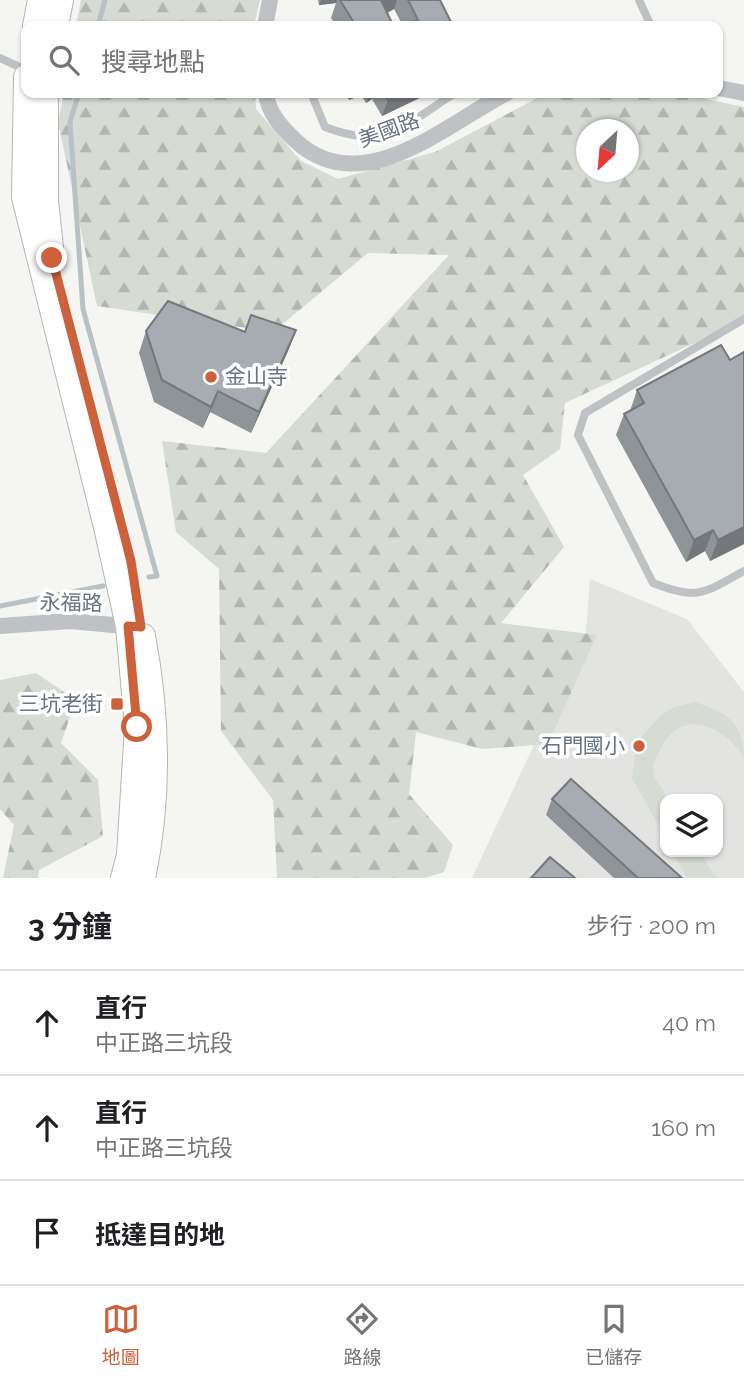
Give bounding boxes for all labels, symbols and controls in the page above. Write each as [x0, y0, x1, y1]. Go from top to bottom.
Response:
search box [21, 21, 723, 98]
icon: search [45, 41, 83, 79]
text: 搜尋地點 [101, 47, 205, 77]
street label: 美國路 [355, 107, 423, 152]
north arrow [576, 119, 639, 182]
route end [36, 242, 67, 273]
place label: 金山寺 [225, 364, 288, 389]
marker: 金山寺 [203, 369, 219, 385]
street label: 永福路 [39, 589, 103, 616]
place label: 三坑老街 [19, 691, 103, 716]
marker: 三坑老街 [109, 696, 125, 712]
route start [121, 711, 152, 742]
place label: 石門國小 [541, 733, 625, 758]
marker: 石門國小 [631, 738, 647, 754]
map controls [660, 794, 723, 857]
button: layers [660, 794, 723, 857]
text: 3 分鐘 [28, 909, 112, 944]
text: 步行 · 200 m [587, 912, 716, 939]
text: 直行 [95, 993, 147, 1023]
icon: ahead [28, 1004, 66, 1042]
text: 40 m [662, 1009, 716, 1036]
text: 中正路三坑段 [95, 1029, 233, 1056]
text: 直行 [95, 1098, 147, 1128]
icon: ahead [28, 1109, 66, 1147]
text: 160 m [651, 1114, 716, 1141]
text: 中正路三坑段 [95, 1134, 233, 1161]
icon: arrive [28, 1214, 66, 1252]
text: 抵達目的地 [95, 1220, 225, 1250]
tab: 地圖 [102, 1300, 140, 1369]
tab: 路線 [343, 1300, 381, 1369]
tab: 已儲存 [585, 1300, 642, 1369]

